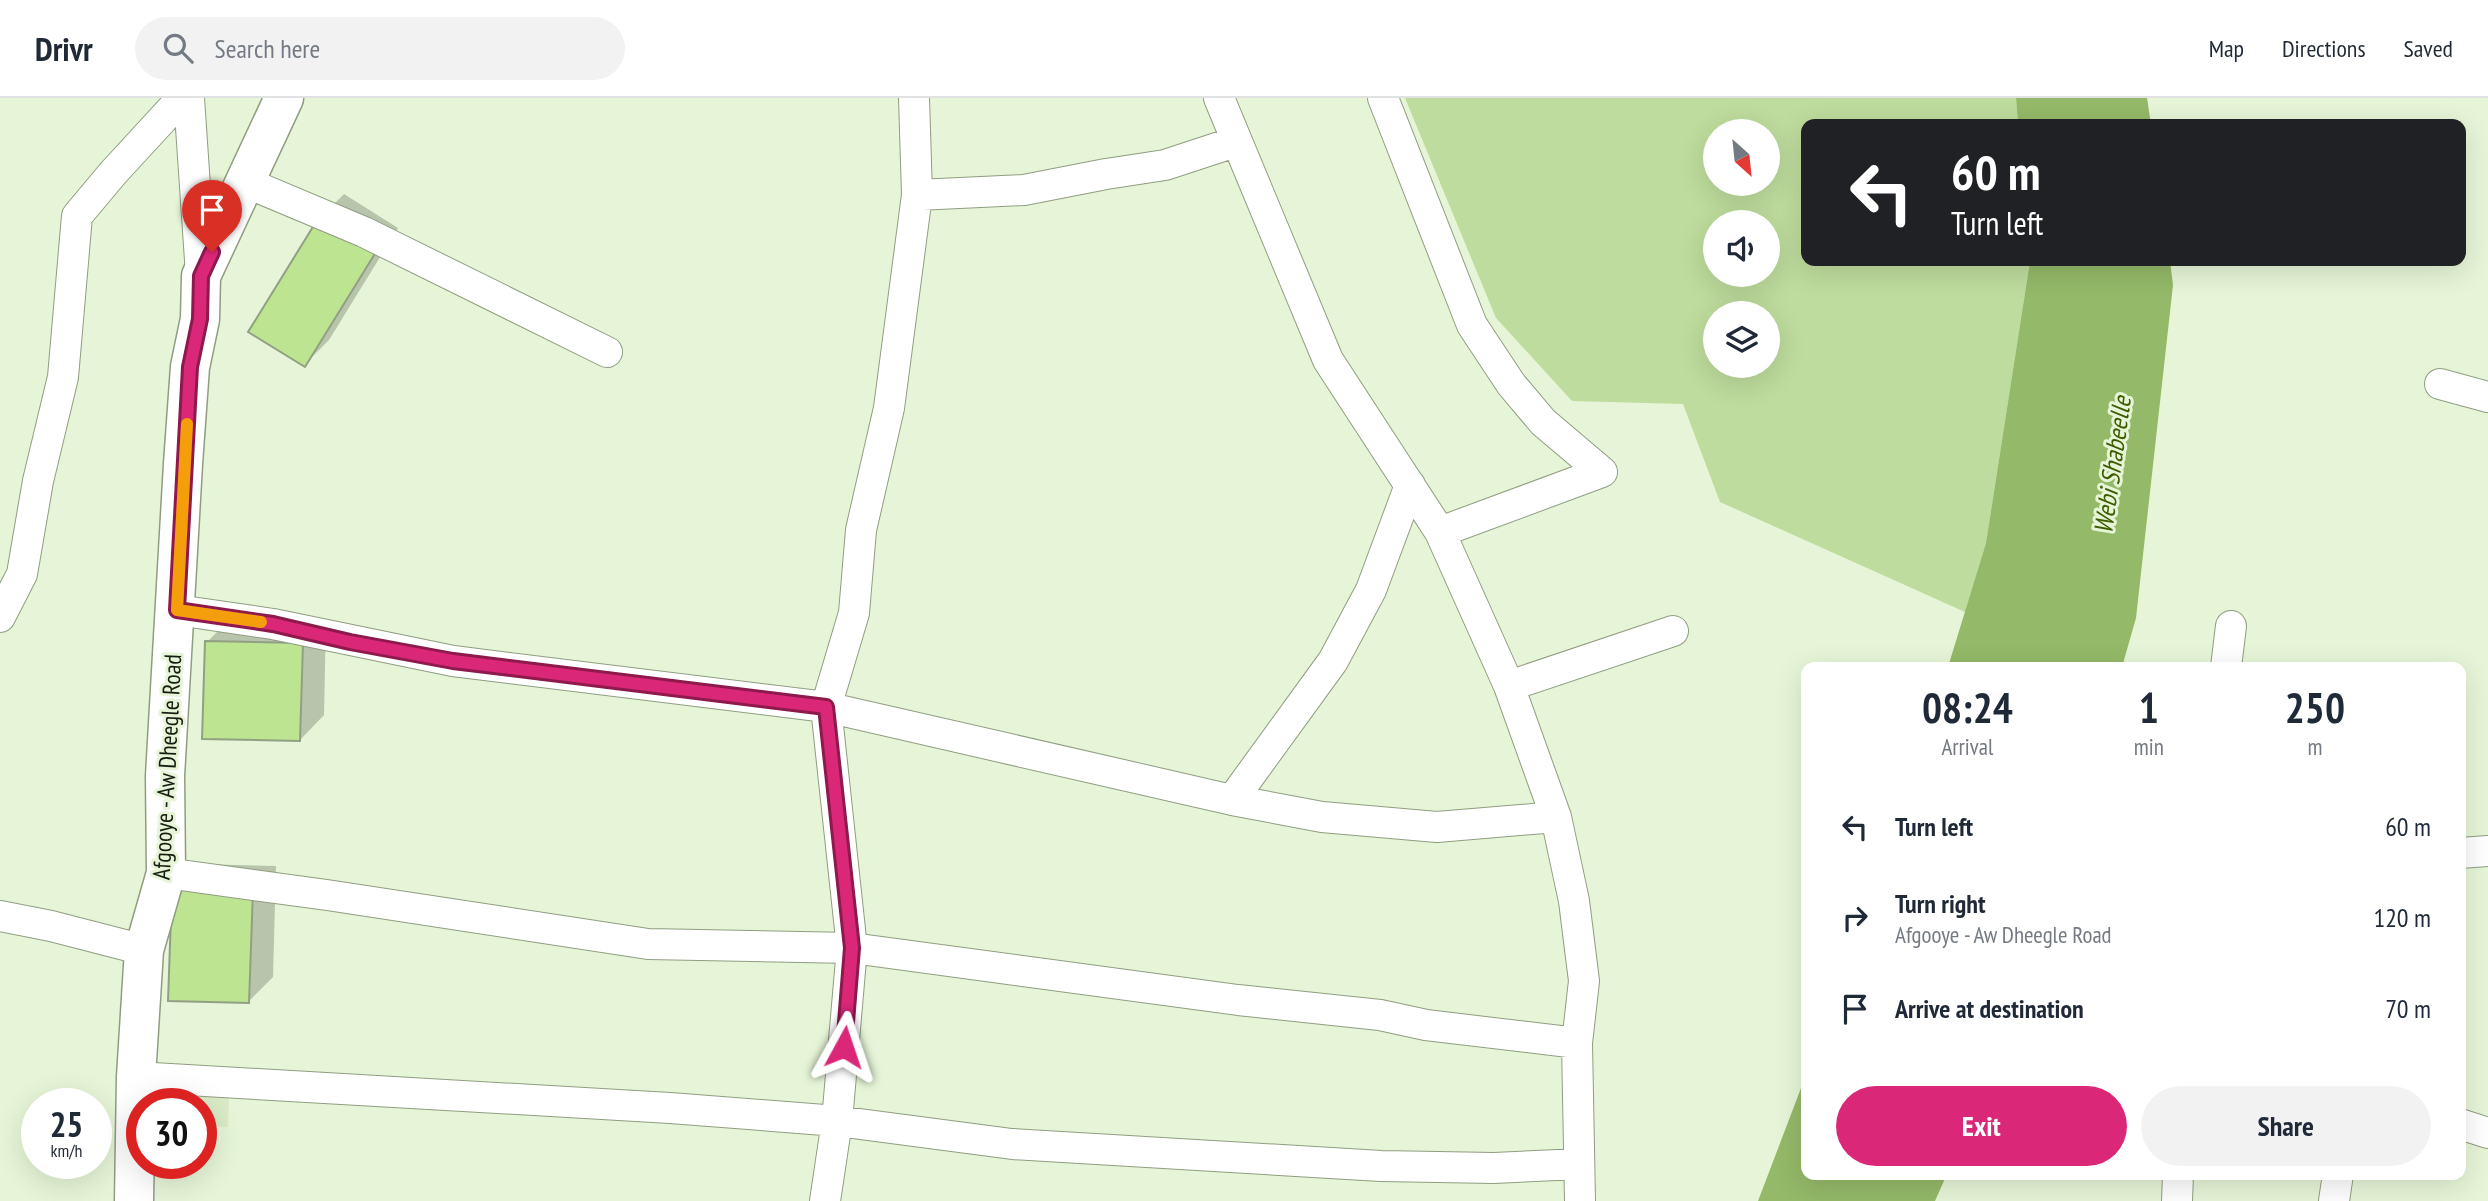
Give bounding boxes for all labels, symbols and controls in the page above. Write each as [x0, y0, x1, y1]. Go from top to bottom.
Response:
search box [135, 17, 625, 80]
text: Drivr [35, 27, 93, 70]
icon: search [159, 29, 197, 67]
text: Search here [215, 32, 320, 65]
text: Map [2209, 33, 2244, 64]
text: Directions [2282, 33, 2366, 64]
text: Saved [2404, 33, 2453, 64]
north arrow [1703, 119, 1780, 196]
map controls [1703, 119, 1780, 378]
text: 60 m [1951, 140, 2040, 204]
icon: left [1836, 147, 1927, 238]
pin [182, 180, 242, 252]
icon: arrive [193, 191, 231, 229]
text: Turn left [1951, 202, 2043, 244]
button: sound [1703, 210, 1780, 287]
button: layers [1703, 301, 1780, 378]
water label: Webi Shabeelle [2086, 392, 2138, 536]
street label: Afgooye - Aw Dheegle Road [146, 653, 188, 881]
text: 08:24 [1922, 680, 2013, 735]
text: 1 [2139, 680, 2159, 735]
text: 250 [2285, 680, 2345, 735]
text: Arrival [1941, 732, 1993, 761]
text: min [2134, 732, 2164, 761]
text: m [2307, 732, 2322, 761]
icon: left [1836, 808, 1874, 846]
text: Turn left [1895, 810, 1973, 843]
text: 60 m [2385, 810, 2431, 843]
text: Turn right [1895, 887, 1986, 920]
icon: right [1836, 899, 1874, 937]
text: 120 m [2373, 901, 2431, 934]
text: Afgooye - Aw Dheegle Road [1895, 920, 2112, 949]
icon: arrive [1836, 990, 1874, 1028]
text: Arrive at destination [1895, 992, 2084, 1025]
text: 70 m [2385, 992, 2431, 1025]
position arrow [807, 1010, 881, 1084]
button: Exit [1836, 1086, 2127, 1166]
button: Share [2141, 1086, 2431, 1166]
speed limit sign: 30 [126, 1088, 217, 1179]
text: 25 [50, 1101, 83, 1147]
text: km/h [51, 1139, 82, 1162]

